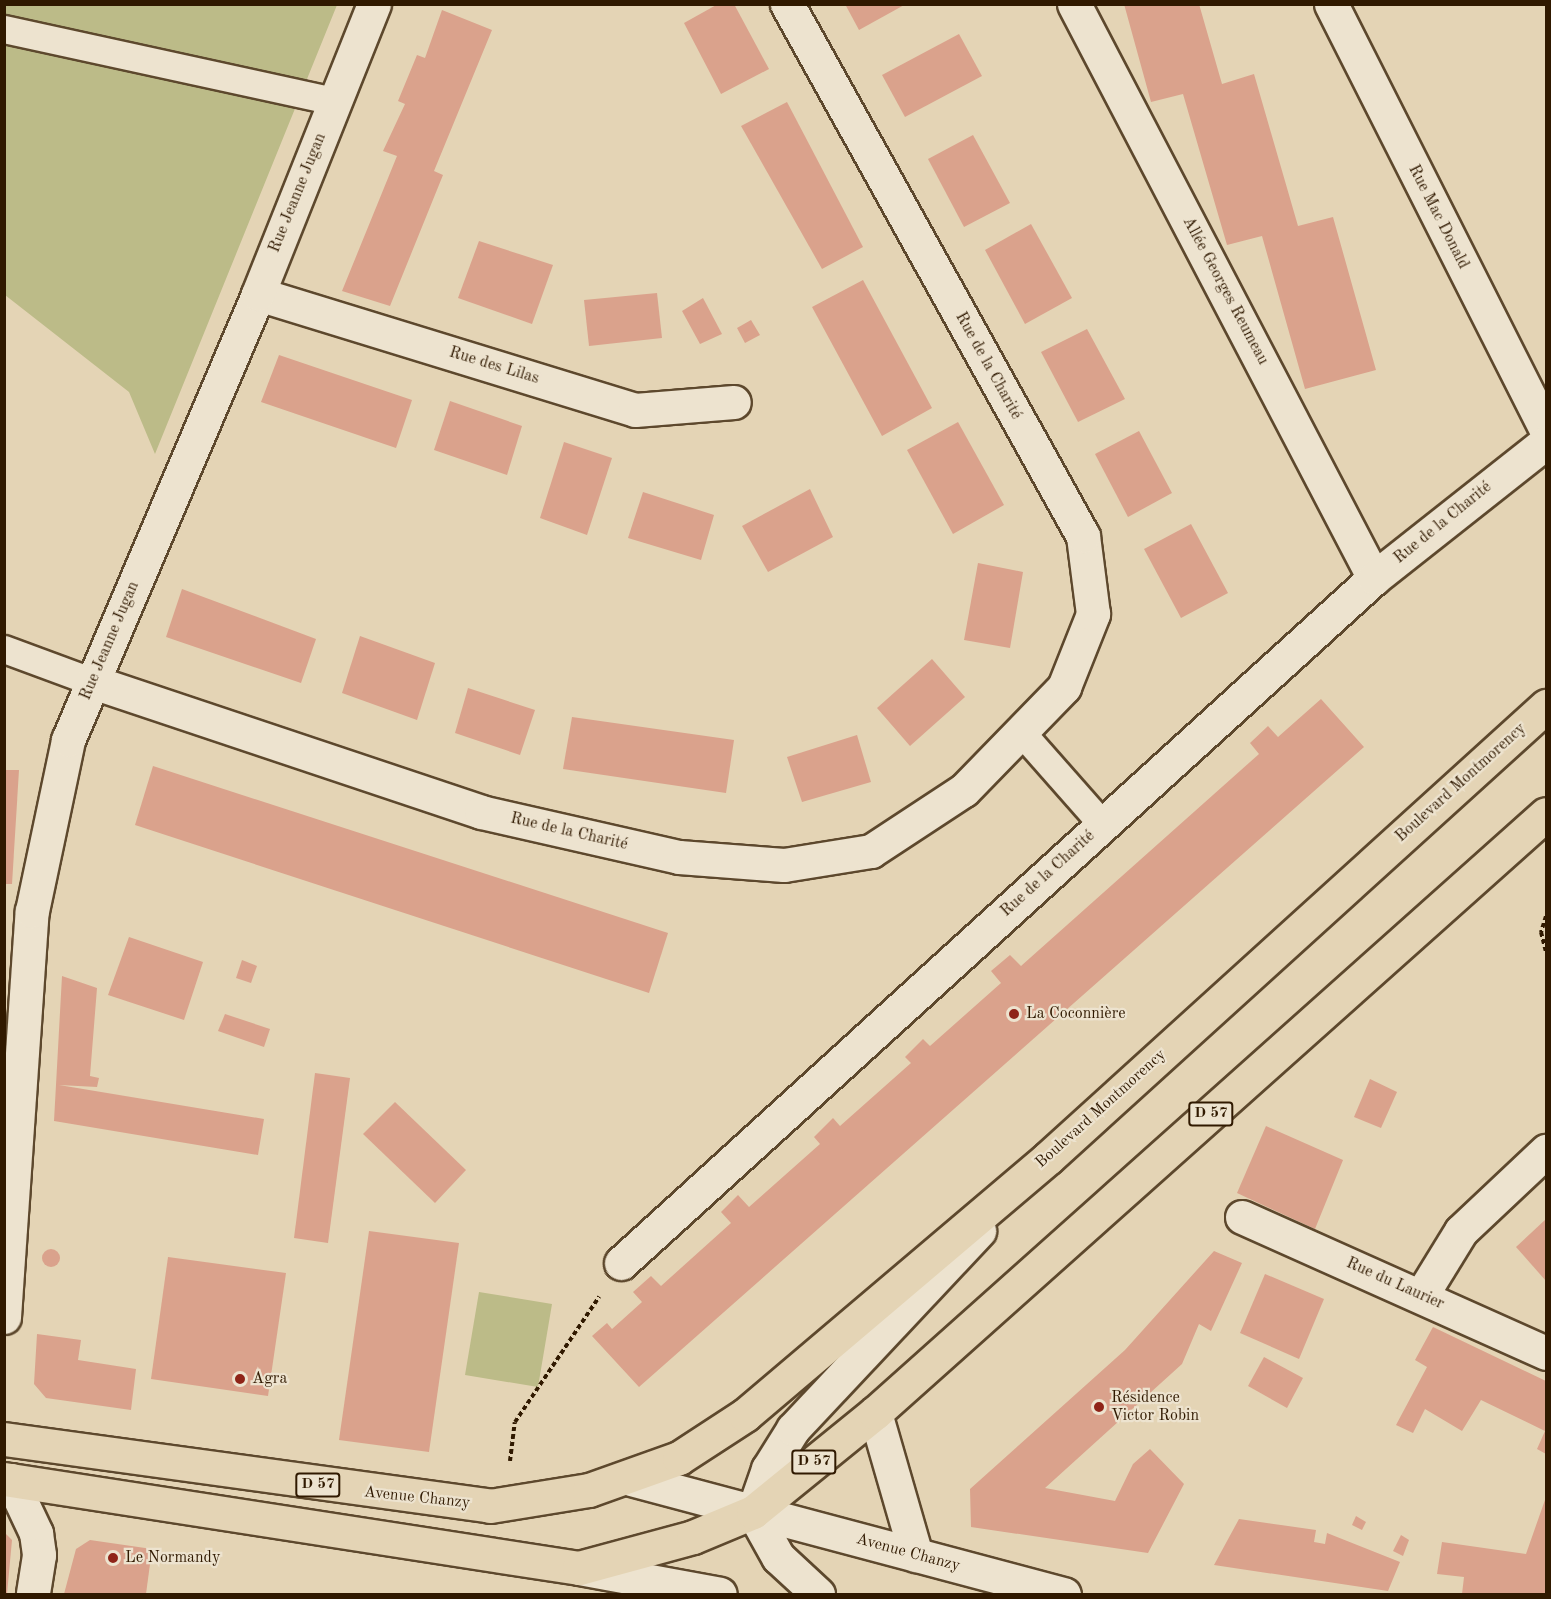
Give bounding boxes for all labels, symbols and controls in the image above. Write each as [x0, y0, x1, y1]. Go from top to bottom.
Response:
street label: Rue Jeanne Jugan [265, 130, 331, 256]
street label: Rue Mac Donald [1404, 162, 1472, 272]
street label: Allée Georges Reumeau [1178, 214, 1272, 368]
street label: Rue de la Charité [951, 309, 1025, 423]
street label: Rue des Lilas [447, 343, 541, 389]
street label: Rue de la Charité [1390, 478, 1496, 568]
street label: Rue Jeanne Jugan [76, 579, 144, 703]
street label: Boulevard Montmorency [1392, 719, 1530, 847]
street label: Rue de la Charité [508, 809, 630, 855]
street label: Rue de la Charité [997, 827, 1099, 921]
place label: La Coconnière [1026, 1004, 1126, 1024]
marker: La Coconnière [1007, 1007, 1021, 1021]
street label: Boulevard Montmorency [1032, 1045, 1170, 1173]
road number: D 57 [1187, 1102, 1235, 1126]
street label: Rue du Laurier [1343, 1254, 1447, 1314]
place label: Agra [252, 1369, 287, 1389]
marker: Agra [233, 1372, 247, 1386]
place label: Résidence Victor Robin [1111, 1388, 1199, 1426]
marker: Résidence Victor Robin [1092, 1400, 1106, 1414]
road number: D 57 [790, 1450, 838, 1474]
road number: D 57 [294, 1473, 342, 1497]
street label: Avenue Chanzy [363, 1483, 471, 1513]
street label: Avenue Chanzy [854, 1530, 962, 1576]
place label: Le Normandy [125, 1548, 220, 1568]
marker: Le Normandy [106, 1551, 120, 1565]

